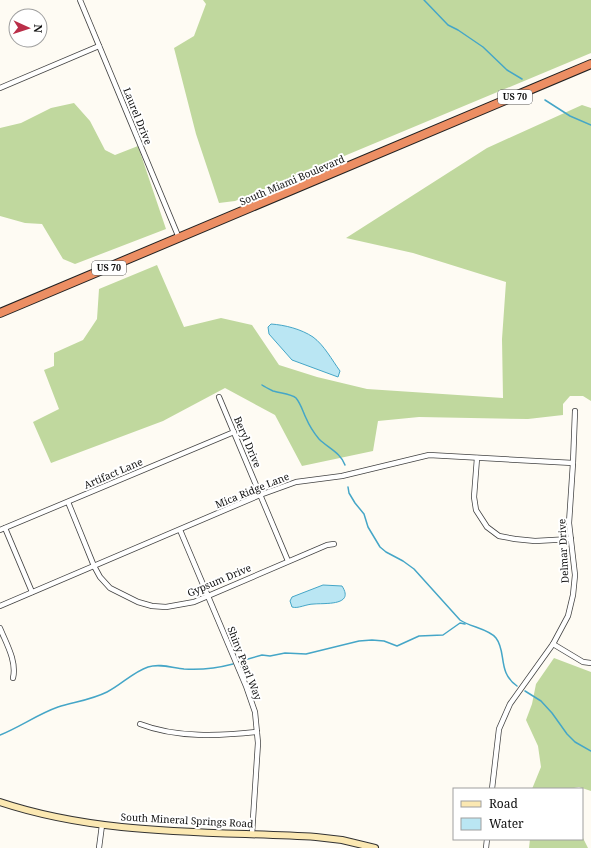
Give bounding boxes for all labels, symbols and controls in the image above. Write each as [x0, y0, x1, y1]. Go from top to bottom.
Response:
north arrow [8, 8, 48, 48]
text: N [31, 24, 46, 34]
street label: Laurel Drive [120, 85, 156, 147]
road number: US 70 [498, 90, 532, 104]
street label: South Miami Boulevard [237, 152, 347, 208]
road number: US 70 [92, 261, 126, 275]
street label: Beryl Drive [231, 414, 265, 470]
street label: Artifact Lane [81, 454, 145, 492]
street label: Mica Ridge Lane [213, 469, 291, 511]
street label: Delmar Drive [554, 518, 572, 584]
street label: Gypsum Drive [185, 560, 253, 600]
street label: Shiny Pearl Way [225, 624, 266, 702]
legend [453, 788, 583, 840]
text: Road [489, 795, 519, 812]
street label: South Mineral Springs Road [120, 810, 254, 830]
text: Water [489, 815, 524, 832]

